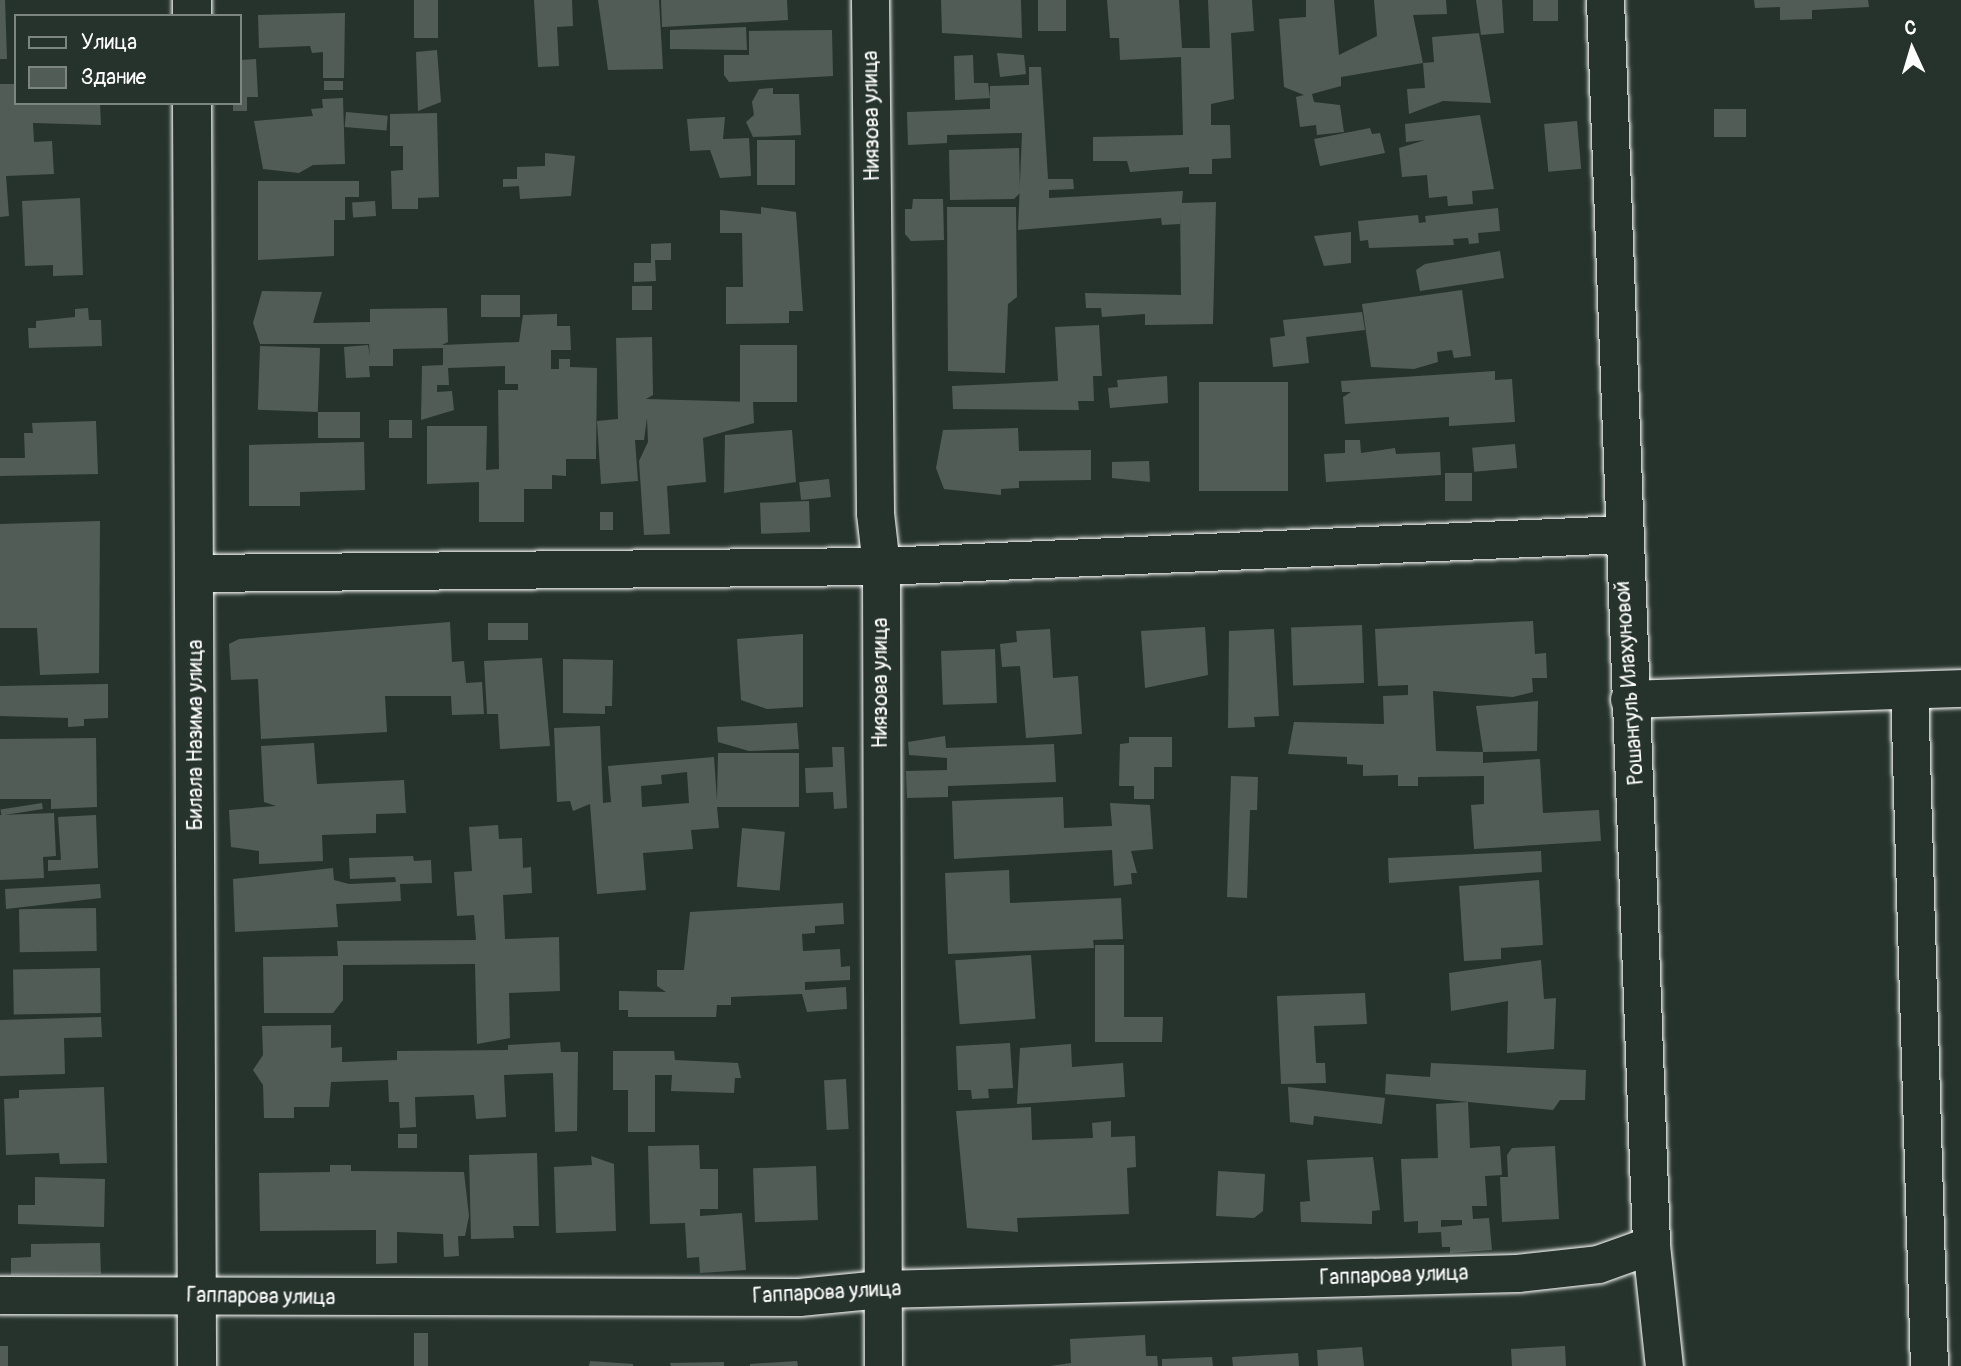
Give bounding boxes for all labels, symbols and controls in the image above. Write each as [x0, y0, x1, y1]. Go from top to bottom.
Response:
legend [14, 14, 242, 105]
north arrow [1877, 14, 1947, 84]
text: С [1904, 16, 1917, 40]
text: Улица [81, 29, 137, 56]
street label: Ниязова улица [858, 50, 886, 182]
text: Здание [81, 64, 146, 91]
street label: Рошангуль Илахуновой [1610, 580, 1650, 786]
street label: Ниязова улица [868, 618, 894, 748]
street label: Билала Назима улица [183, 639, 209, 831]
street label: Гаппарова улица [1319, 1261, 1469, 1291]
street label: Гаппарова улица [752, 1277, 902, 1309]
street label: Гаппарова улица [186, 1283, 336, 1311]

